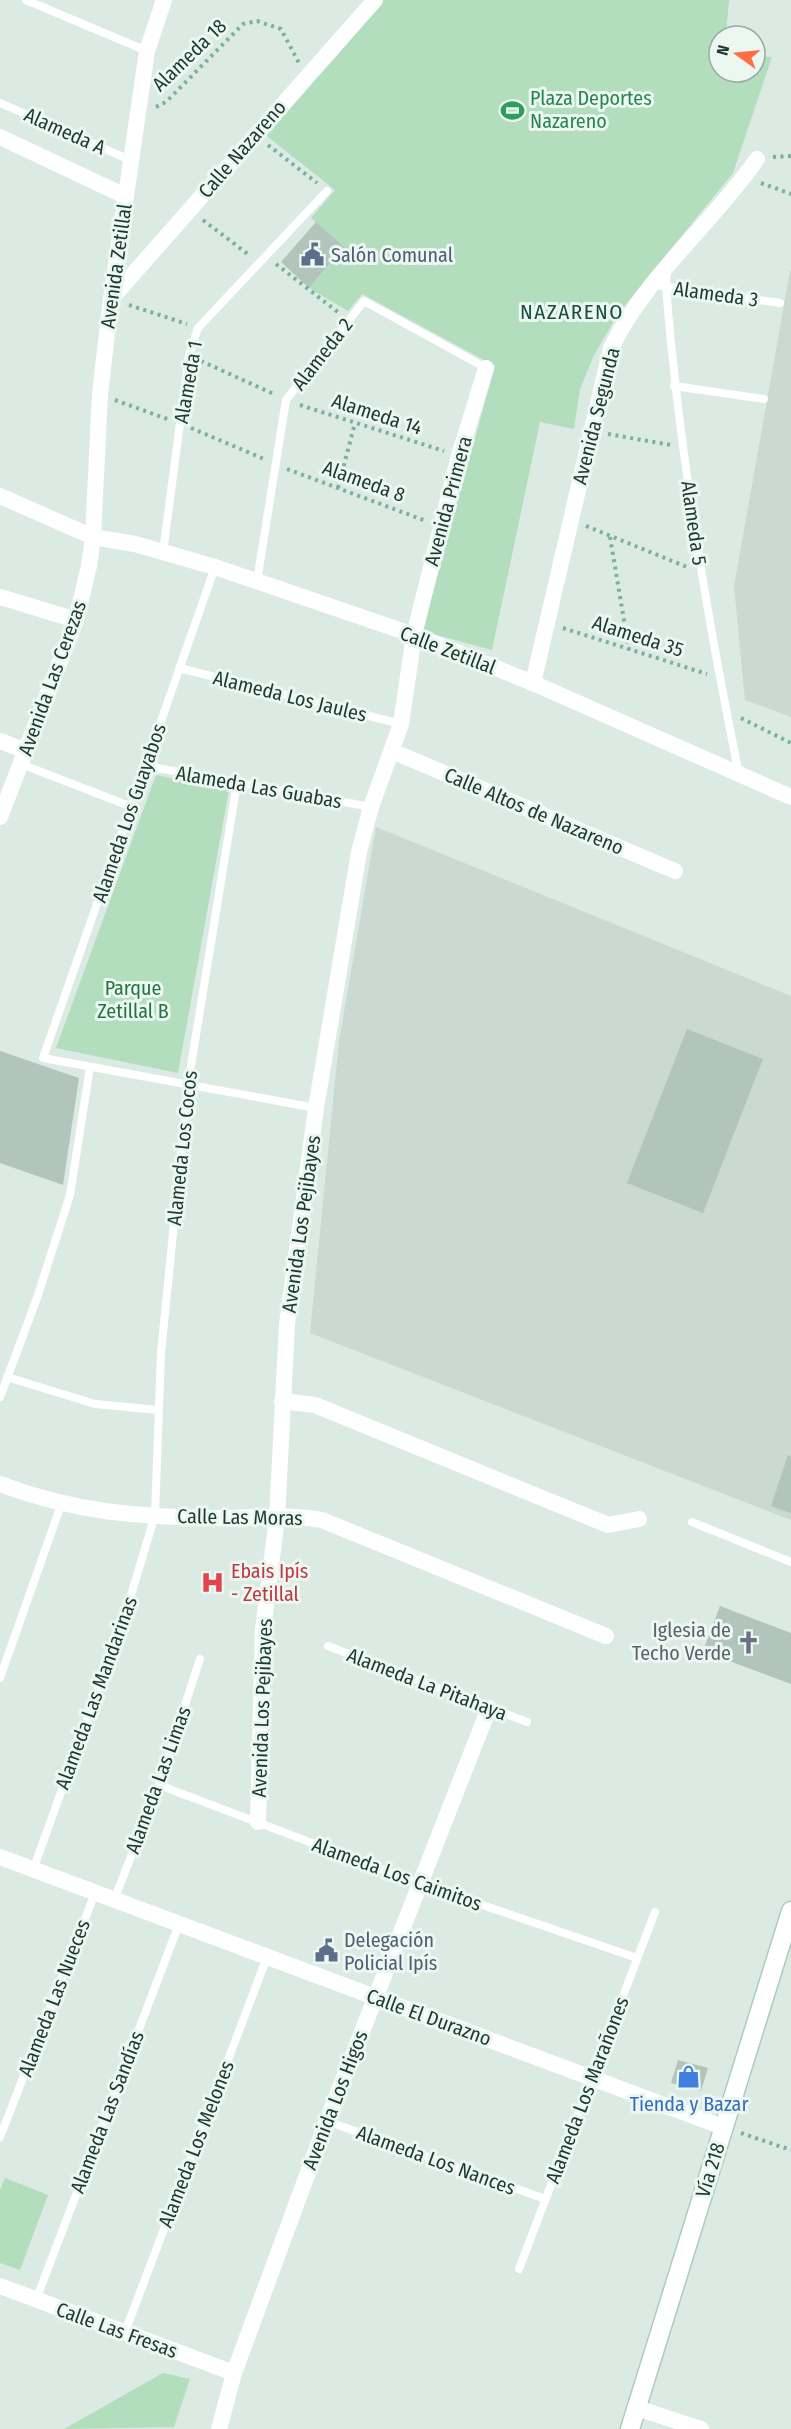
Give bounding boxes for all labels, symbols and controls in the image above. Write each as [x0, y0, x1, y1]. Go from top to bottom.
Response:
street label: Alameda 18 [147, 14, 231, 96]
north arrow [707, 24, 767, 84]
text: N [713, 43, 733, 57]
place label: Plaza Deportes Nazareno [530, 86, 652, 133]
street label: Calle Nazareno [193, 95, 291, 203]
sports icon: Plaza Deportes Nazareno [499, 97, 525, 123]
street label: Alameda A [21, 102, 110, 160]
street label: Avenida Zetillal [95, 202, 137, 330]
public building icon: Salón Comunal [300, 242, 326, 268]
place label: Salón Comunal [331, 243, 453, 267]
street label: Alameda 3 [672, 276, 760, 312]
district label: NAZARENO [520, 299, 624, 325]
street label: Alameda 2 [286, 313, 358, 395]
street label: Alameda 1 [169, 339, 207, 425]
street label: Avenida Segunda [567, 345, 625, 487]
street label: Alameda 14 [329, 388, 425, 440]
street label: Avenida Primera [419, 433, 477, 569]
street label: Alameda 8 [319, 455, 409, 507]
street label: Alameda 5 [676, 479, 712, 567]
street label: Avenida Las Cerezas [13, 597, 91, 759]
street label: Alameda 35 [590, 610, 686, 662]
street label: Calle Zetillal [397, 621, 499, 679]
street label: Alameda Los Jaules [211, 665, 369, 727]
street label: Alameda Los Guayabos [87, 720, 171, 906]
street label: Alameda Las Guabas [174, 761, 344, 813]
street label: Calle Altos de Nazareno [441, 762, 627, 860]
park label: Parque Zetillal B [97, 976, 169, 1023]
street label: Alameda Los Cocos [162, 1069, 202, 1227]
street label: Avenida Los Pejibayes [277, 1134, 325, 1314]
street label: Calle Las Moras [177, 1504, 303, 1530]
place label: Ebais Ipís - Zetillal [231, 1559, 308, 1606]
hospital icon: Ebais Ipís - Zetillal [200, 1570, 226, 1596]
street label: Alameda Las Mandarinas [50, 1593, 142, 1793]
street label: Avenida Los Pejibayes [247, 1618, 277, 1798]
place label: Iglesia de Techo Verde [632, 1618, 731, 1665]
church icon: Iglesia de Techo Verde [736, 1629, 762, 1655]
street label: Alameda La Pitahaya [344, 1642, 510, 1726]
street label: Alameda Las Limas [120, 1703, 196, 1857]
street label: Alameda Los Caimitos [309, 1832, 485, 1916]
street label: Alameda Las Nueces [13, 1916, 95, 2080]
place label: Delegación Policial Ipís [344, 1928, 437, 1975]
public building icon: Delegación Policial Ipís [313, 1938, 339, 1964]
street label: Calle El Durazno [363, 1983, 495, 2051]
street label: Alameda Los Marañones [540, 1993, 634, 2187]
street label: Alameda Las Sandías [65, 2027, 149, 2197]
street label: Avenida Los Higos [297, 2027, 373, 2173]
street label: Alameda Los Melones [153, 2057, 239, 2231]
shop icon: Tienda y Bazar [676, 2063, 702, 2089]
place label: Tienda y Bazar [630, 2092, 748, 2116]
street label: Alameda Los Nances [353, 2120, 519, 2200]
street label: Vía 218 [690, 2140, 730, 2200]
street label: Calle Las Fresas [53, 2297, 181, 2363]

